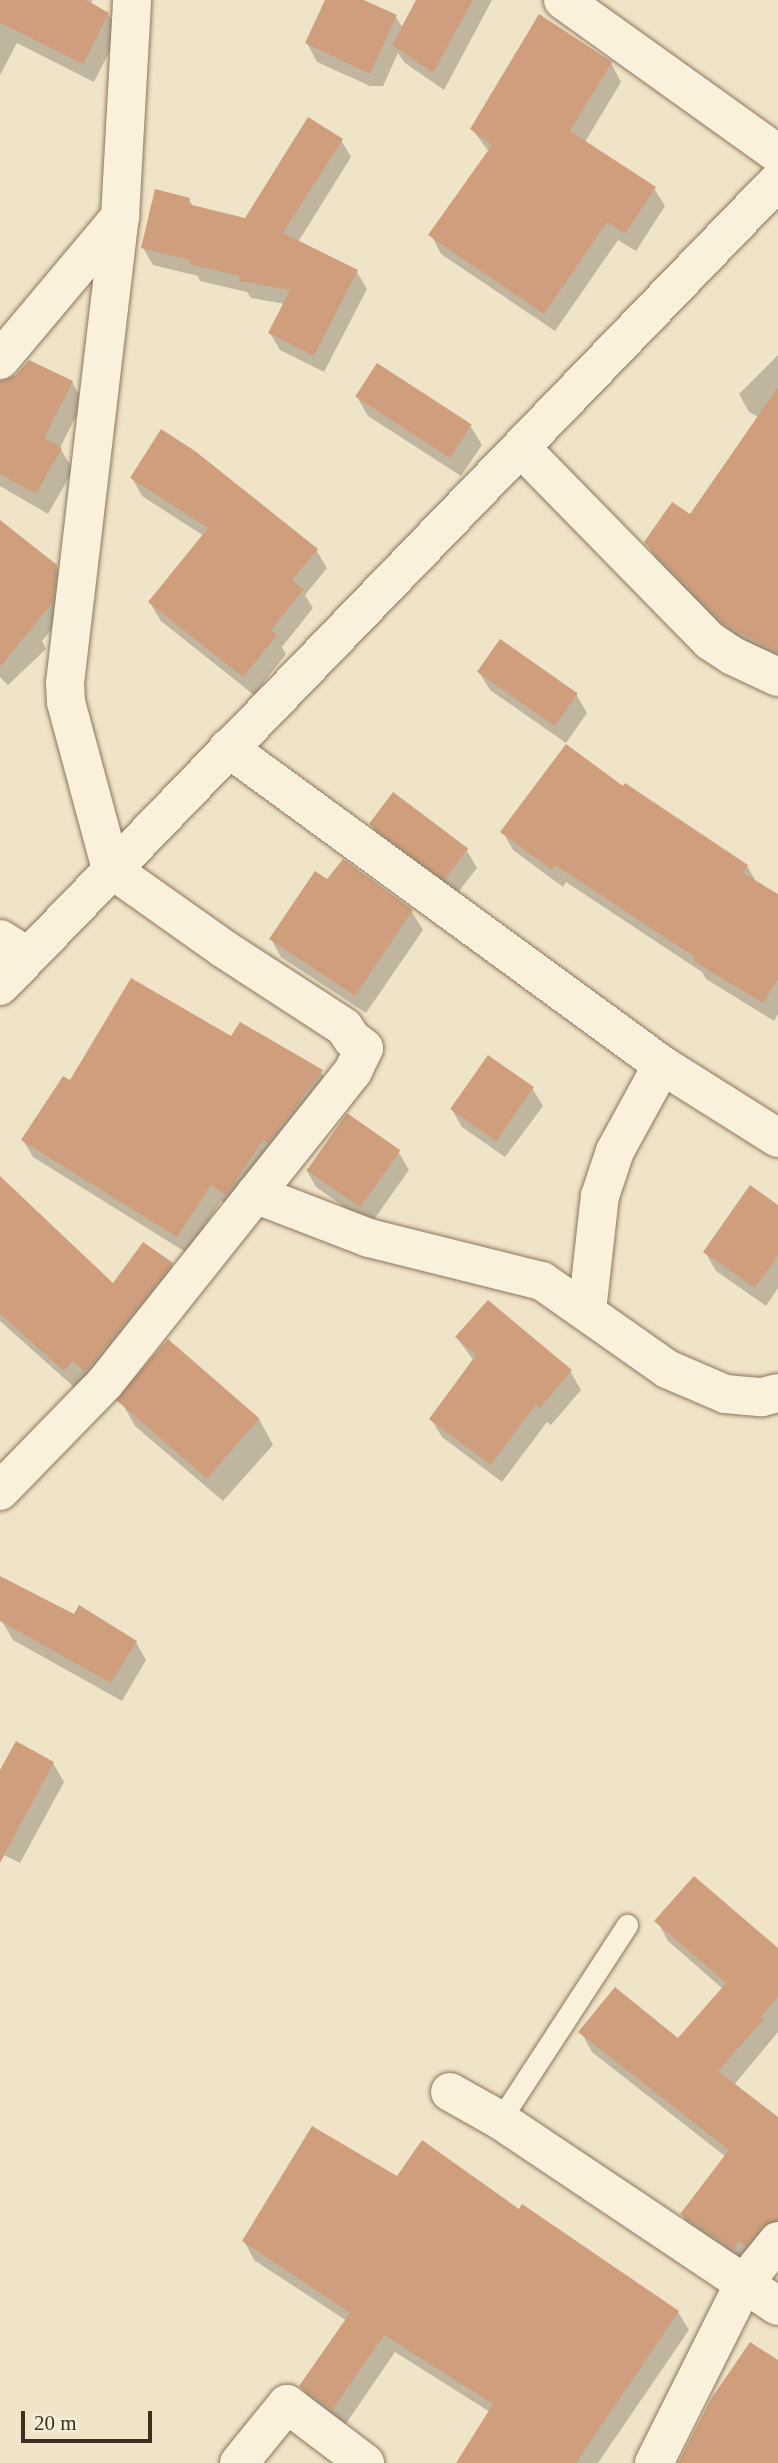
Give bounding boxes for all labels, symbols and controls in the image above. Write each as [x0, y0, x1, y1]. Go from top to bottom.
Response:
scale bar [24, 2396, 156, 2440]
text: 20 m [34, 2411, 77, 2435]

